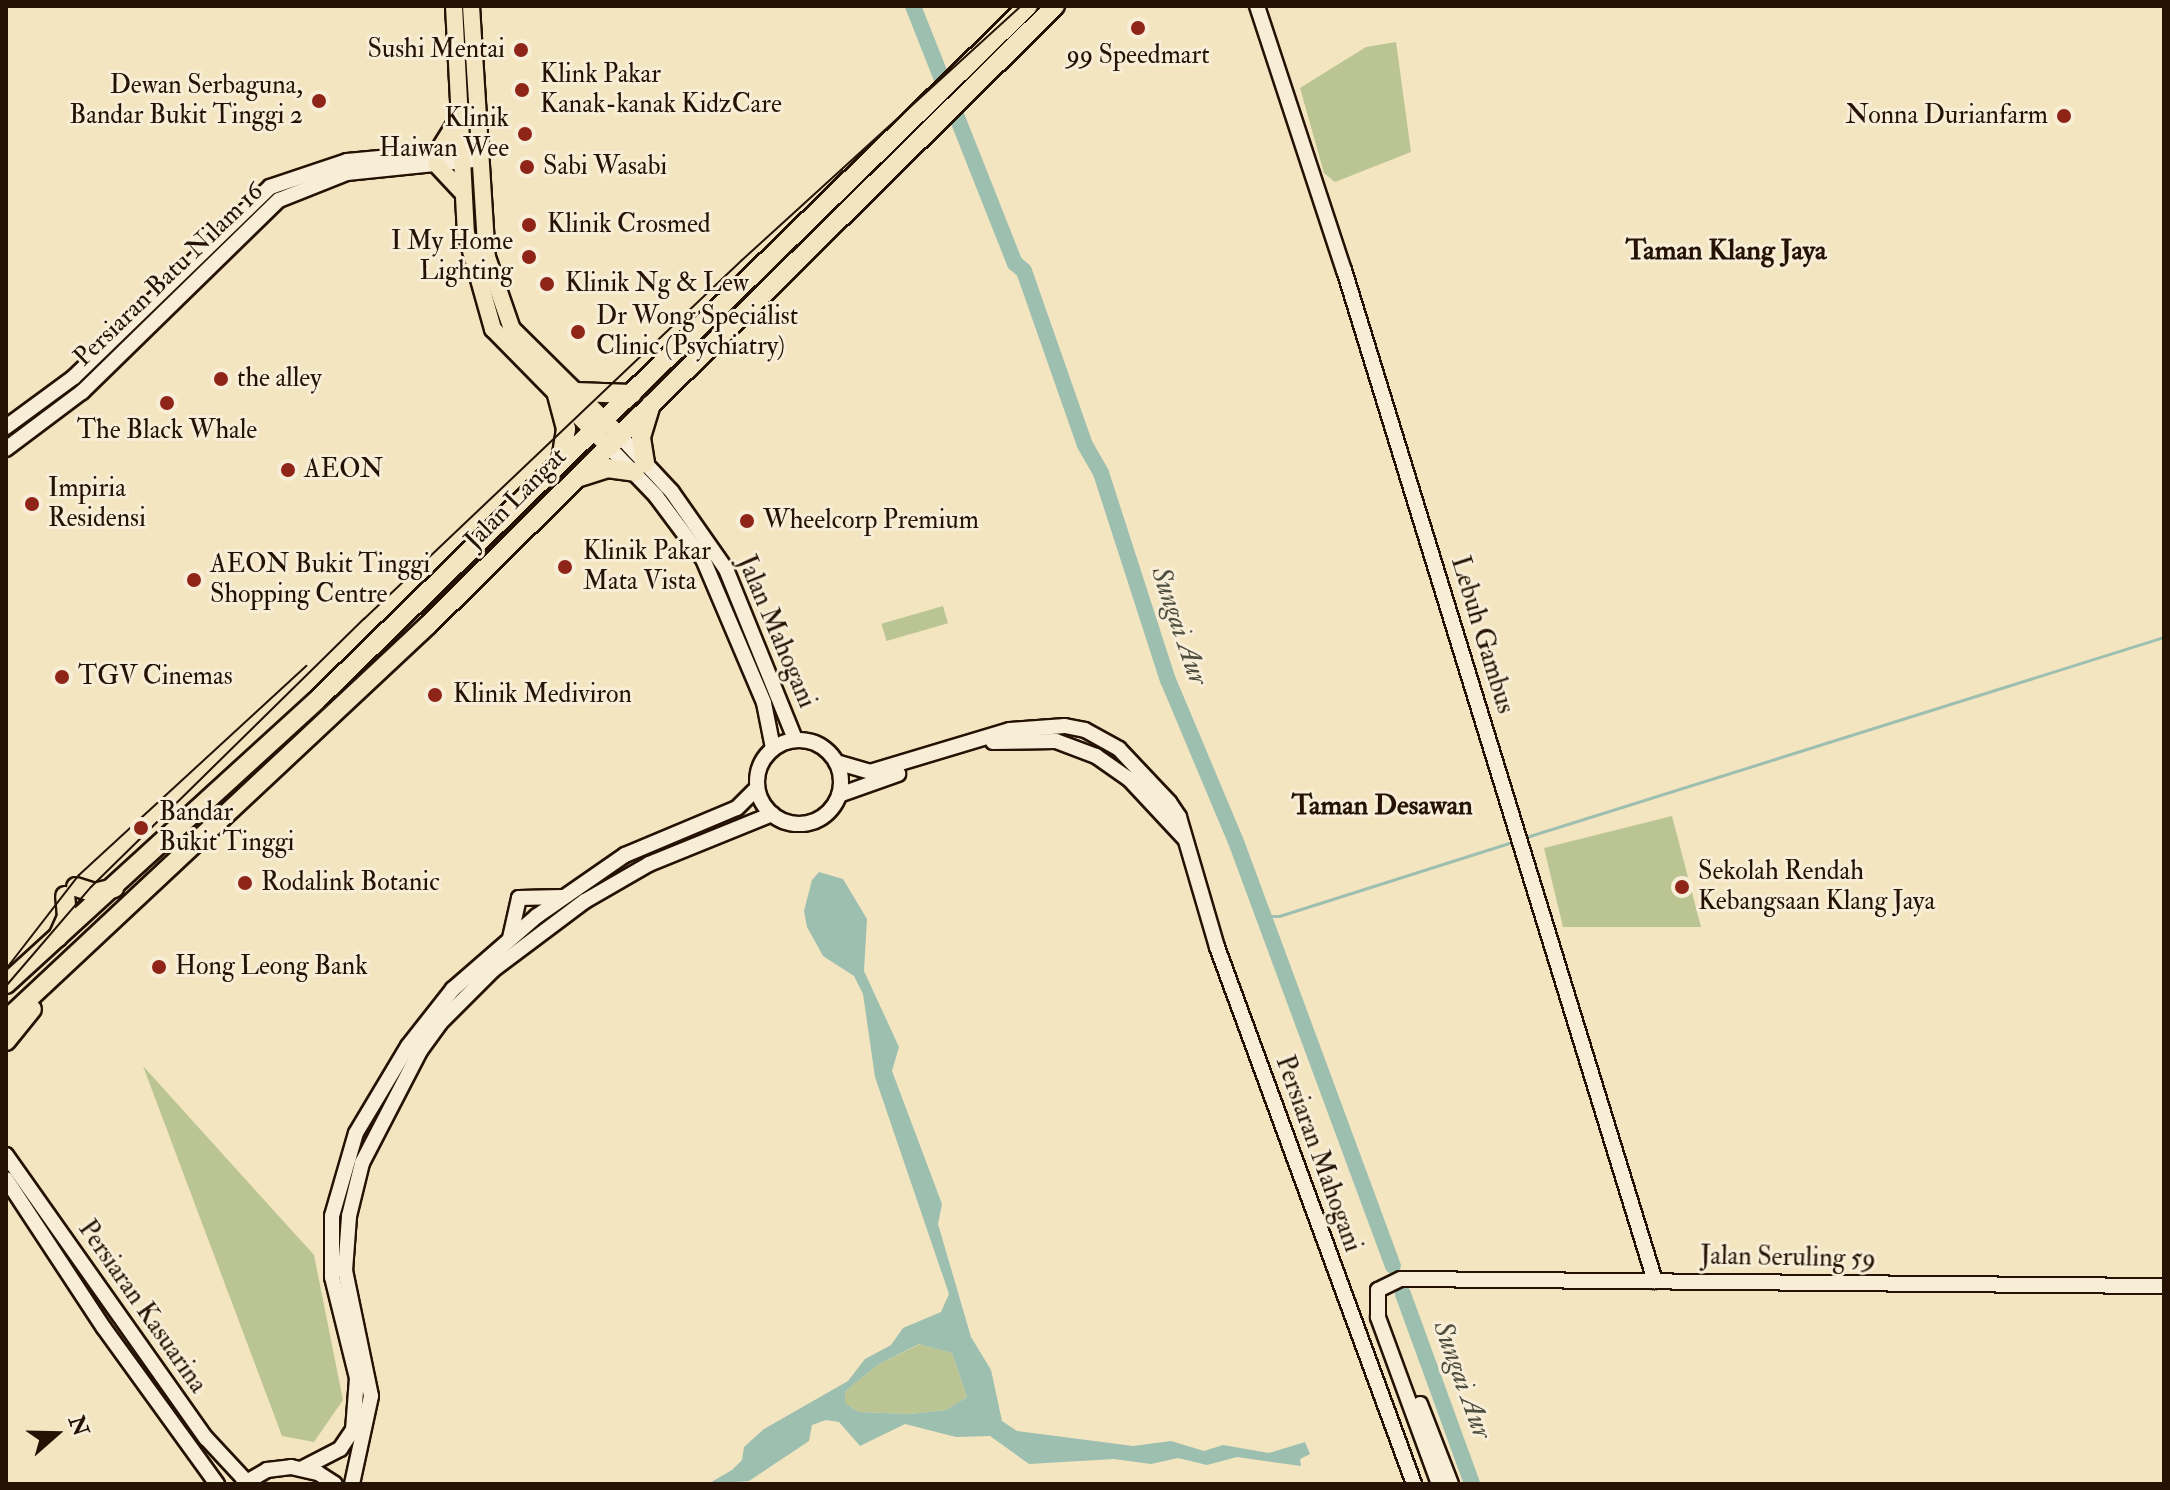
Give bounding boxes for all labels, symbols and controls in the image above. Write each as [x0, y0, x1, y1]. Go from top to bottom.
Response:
marker: 99 Speedmart [1129, 19, 1147, 37]
place label: Sushi Mentai [367, 34, 505, 66]
place label: 99 Speedmart [1066, 40, 1210, 72]
marker: Sushi Mentai [512, 41, 530, 59]
place label: Klink Pakar Kanak-kanak KidzCare [540, 59, 782, 120]
place label: Dewan Serbaguna, Bandar Bukit Tinggi 2 [69, 70, 303, 132]
marker: Klink Pakar Kanak-kanak KidzCare [511, 79, 533, 101]
marker: Dewan Serbaguna, Bandar Bukit Tinggi 2 [310, 92, 328, 110]
place label: Nonna Durianfarm [1846, 100, 2048, 132]
place label: Klinik Haiwan Wee [379, 103, 509, 164]
marker: Nonna Durianfarm [2055, 107, 2073, 125]
marker: Klinik Haiwan Wee [516, 125, 534, 143]
place label: Sabi Wasabi [543, 151, 667, 183]
marker: Sabi Wasabi [518, 158, 536, 176]
street label: Persiaran Batu Nilam 16 [68, 177, 270, 373]
place label: Klinik Crosmed [547, 209, 711, 241]
marker: Klinik Crosmed [518, 214, 540, 236]
place label: I My Home Lighting [391, 226, 513, 288]
district label: Taman Klang Jaya [1626, 234, 1826, 268]
marker: I My Home Lighting [520, 248, 538, 266]
place label: Klinik Ng & Lew [565, 268, 749, 300]
marker: Klinik Ng & Lew [536, 273, 558, 295]
place label: Dr Wong Specialist Clinic (Psychiatry) [596, 301, 798, 362]
marker: Dr Wong Specialist Clinic (Psychiatry) [567, 321, 589, 343]
place label: the alley [237, 363, 322, 395]
marker: the alley [212, 370, 230, 388]
marker: The Black Whale [158, 394, 176, 412]
place label: The Black Whale [77, 415, 257, 447]
street label: Jalan Langat [458, 441, 574, 557]
place label: AEON [304, 454, 383, 486]
marker: AEON [279, 461, 297, 479]
place label: Impiria Residensi [48, 473, 146, 534]
marker: Impiria Residensi [23, 495, 41, 513]
place label: Wheelcorp Premium [763, 505, 979, 537]
marker: Wheelcorp Premium [738, 512, 756, 530]
place label: Klinik Pakar Mata Vista [583, 536, 711, 598]
place label: AEON Bukit Tinggi Shopping Centre [210, 549, 430, 610]
street label: Jalan Mahogani [730, 551, 822, 713]
street label: Lebuh Gambus [1443, 553, 1521, 717]
marker: Klinik Pakar Mata Vista [554, 556, 576, 578]
water label: Sungai Aur [1143, 562, 1215, 690]
marker: AEON Bukit Tinggi Shopping Centre [185, 571, 203, 589]
place label: TGV Cinemas [78, 661, 233, 693]
marker: TGV Cinemas [53, 668, 71, 686]
place label: Klinik Mediviron [453, 679, 632, 711]
marker: Klinik Mediviron [424, 684, 446, 706]
district label: Taman Desawan [1291, 789, 1473, 823]
place label: Bandar Bukit Tinggi [159, 797, 294, 858]
marker: Bandar Bukit Tinggi [130, 817, 152, 839]
place label: Sekolah Rendah Kebangsaan Klang Jaya [1698, 856, 1935, 918]
place label: Rodalink Botanic [261, 867, 440, 899]
marker: Rodalink Botanic [236, 874, 254, 892]
marker: Sekolah Rendah Kebangsaan Klang Jaya [1673, 878, 1691, 896]
place label: Hong Leong Bank [175, 951, 368, 983]
marker: Hong Leong Bank [150, 958, 168, 976]
street label: Persiaran Mahogani [1268, 1052, 1368, 1256]
street label: Persiaran Kasuarina [71, 1215, 213, 1399]
street label: Jalan Seruling 59 [1700, 1241, 1876, 1275]
water label: Sungai Aur [1425, 1316, 1499, 1444]
north arrow [16, 1394, 96, 1474]
text: N [62, 1412, 95, 1440]

